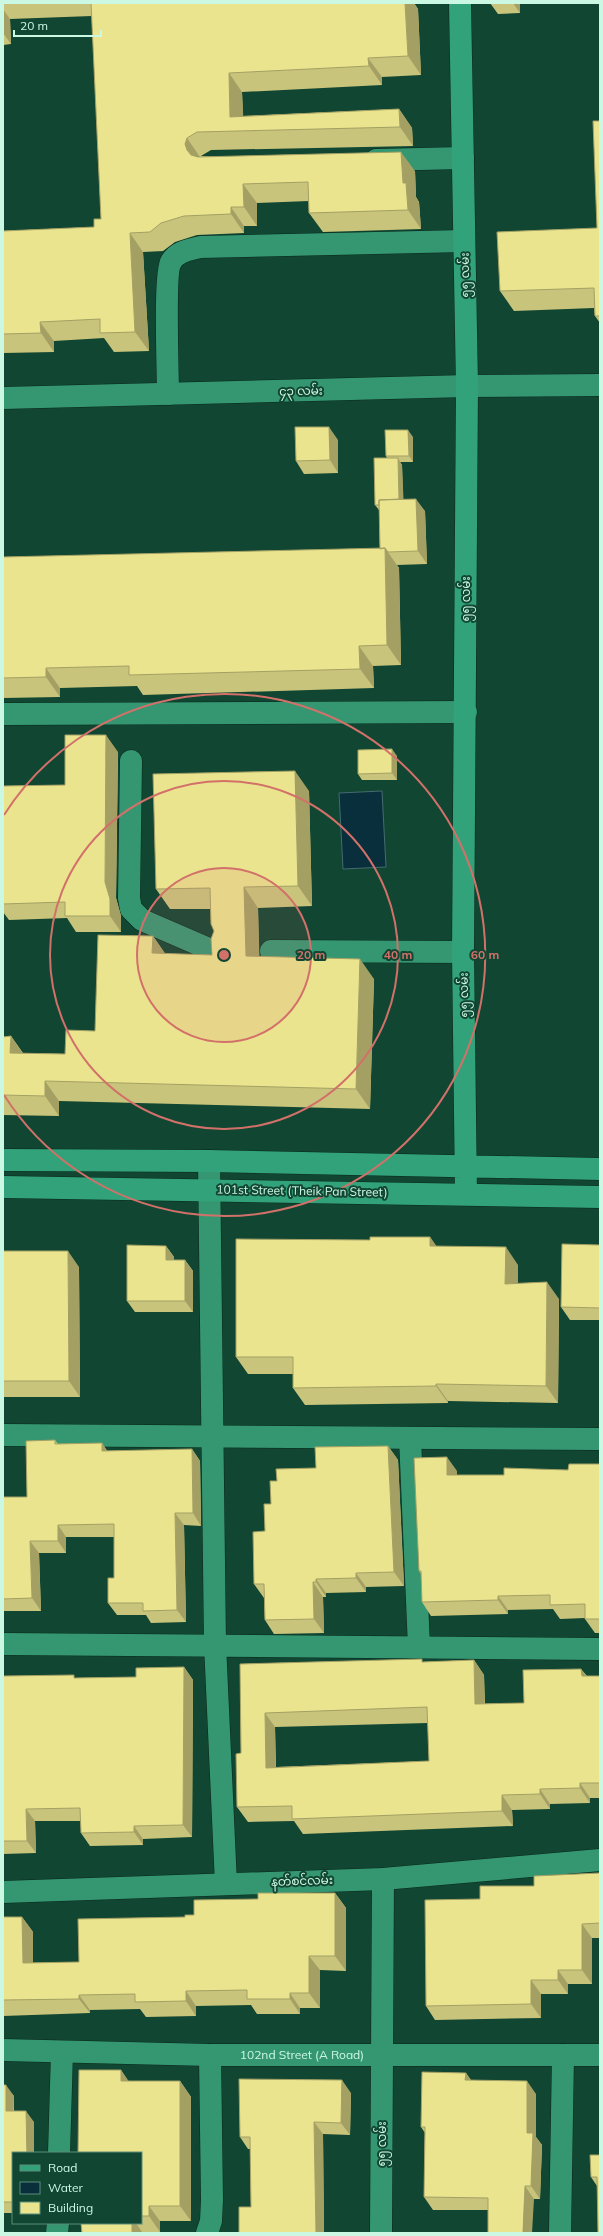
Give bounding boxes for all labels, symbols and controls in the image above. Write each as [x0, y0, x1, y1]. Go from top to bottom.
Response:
scale bar [14, 12, 101, 38]
text: 20 m [20, 18, 48, 33]
street label: ၅၅ လမ်း [456, 252, 475, 298]
street label: ၄၃ လမ်း [279, 382, 323, 401]
street label: ၅၅ လမ်း [457, 576, 476, 622]
text: 20 m [297, 947, 325, 962]
text: 40 m [384, 947, 412, 962]
text: 60 m [471, 947, 499, 962]
centre of rings [217, 948, 231, 962]
street label: ၅၅ လမ်း [455, 972, 474, 1018]
street label: 101st Street (Theik Pan Street) [216, 1182, 388, 1199]
street label: နတ်စင်လမ်း [271, 1871, 333, 1892]
street label: 102nd Street (A Road) [240, 2047, 364, 2062]
street label: ၅၅ လမ်း [373, 2121, 392, 2167]
legend [12, 2152, 142, 2224]
text: Road [48, 2160, 77, 2175]
text: Water [48, 2180, 84, 2195]
text: Building [48, 2200, 93, 2215]

